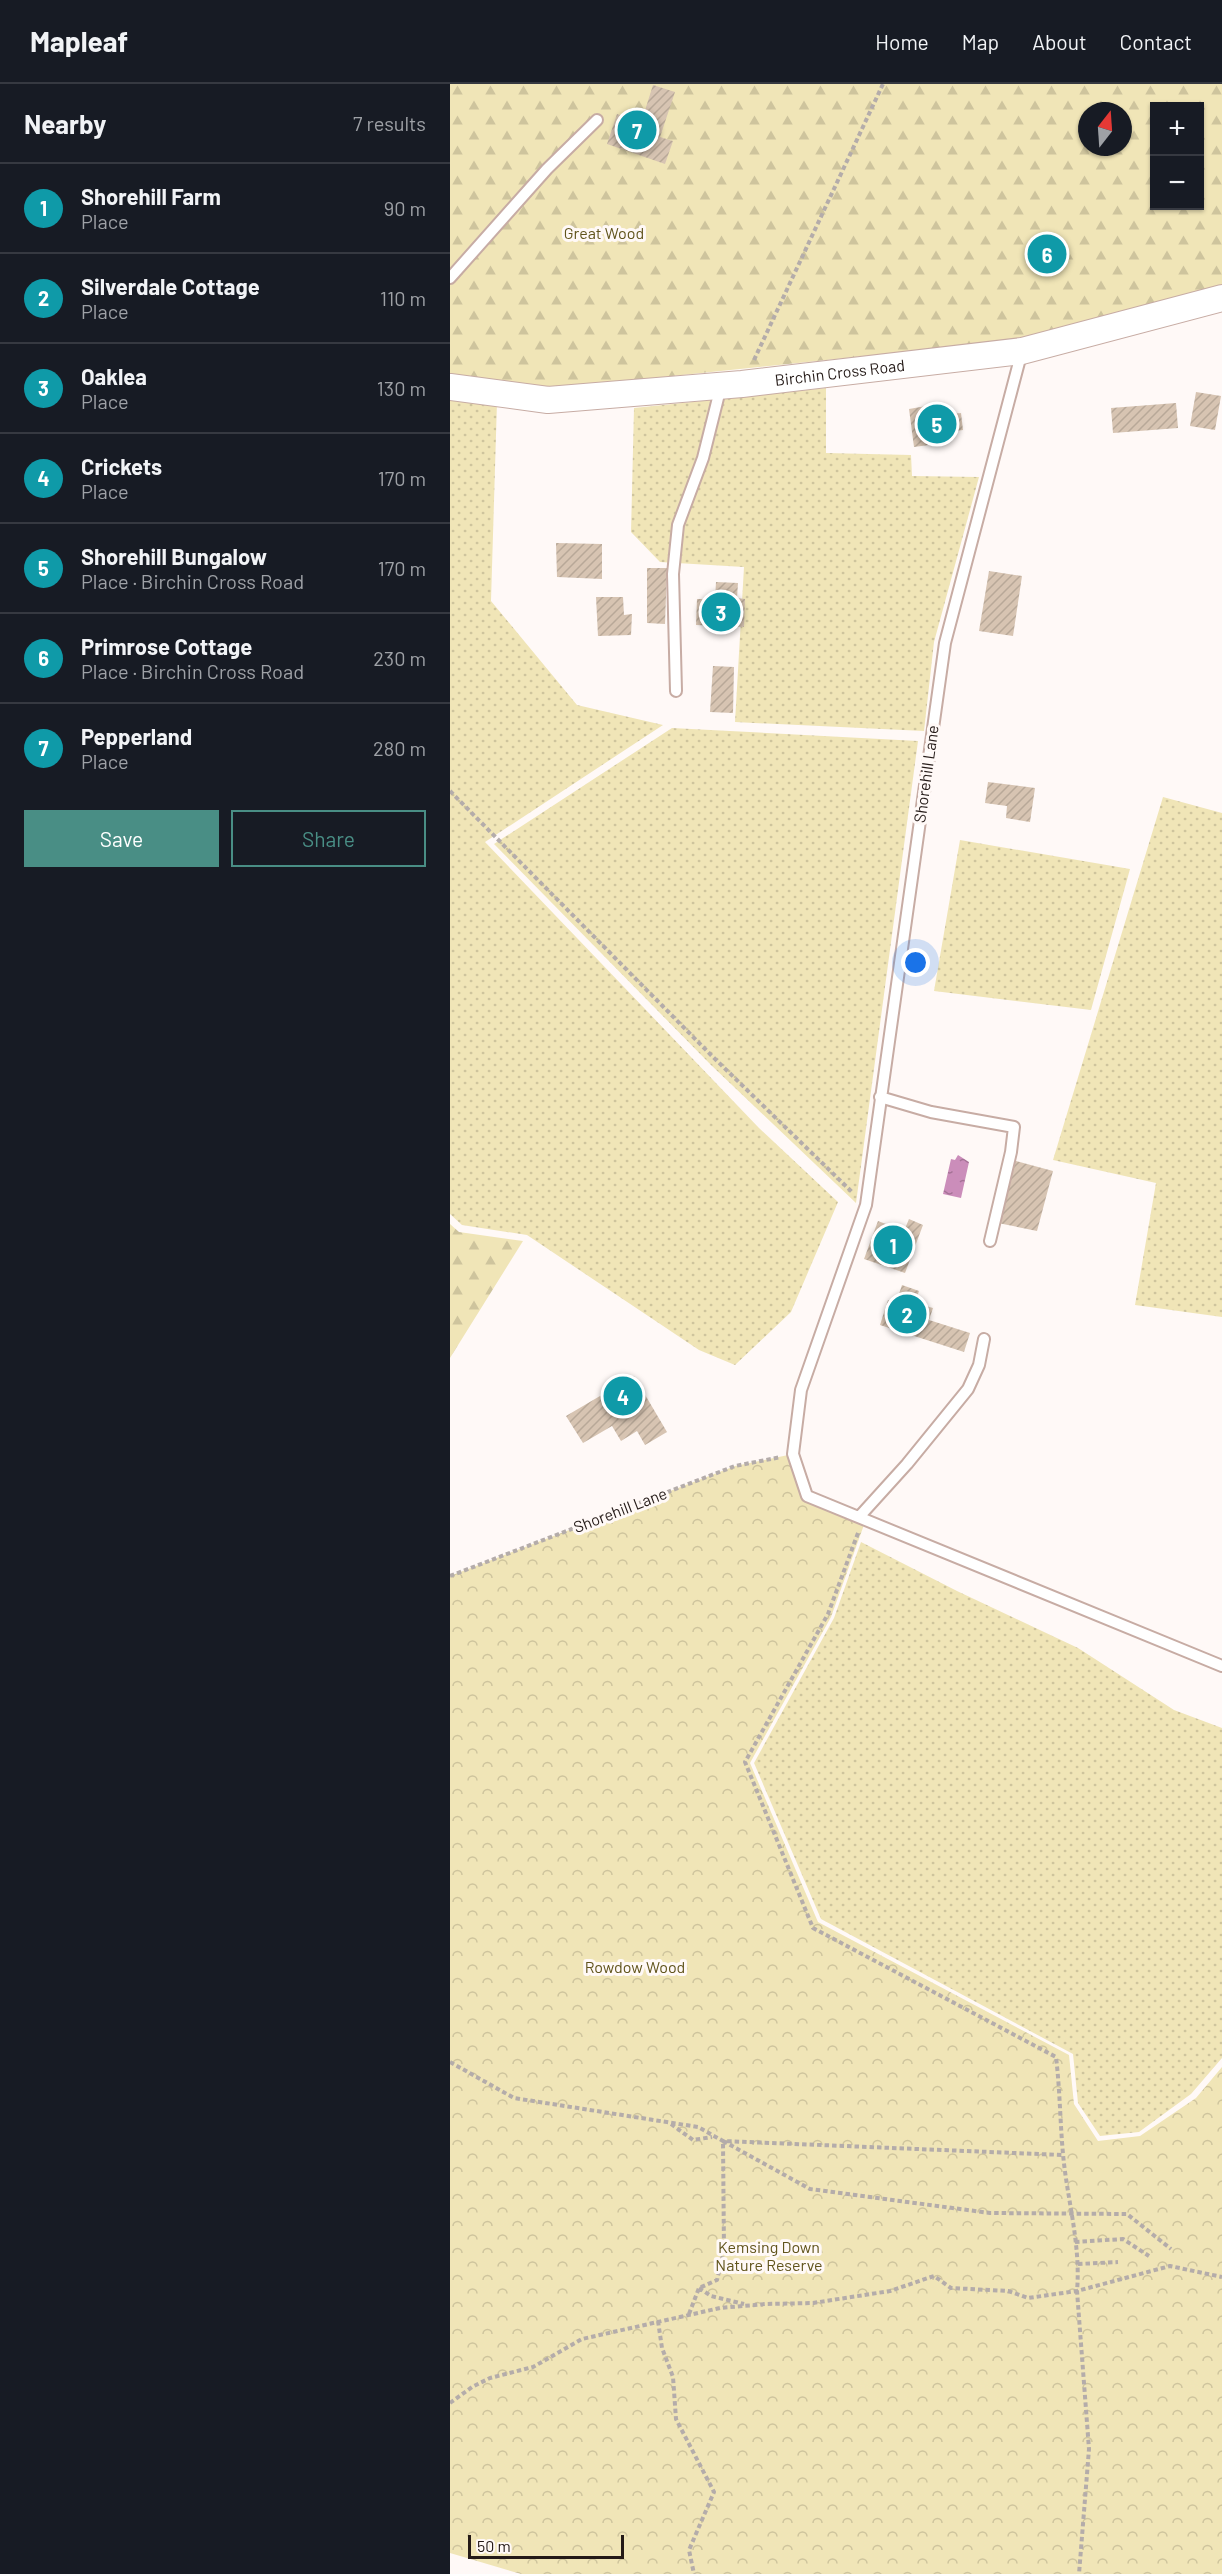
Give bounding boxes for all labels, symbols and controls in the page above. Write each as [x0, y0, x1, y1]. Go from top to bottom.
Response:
text: Mapleaf [30, 24, 128, 58]
text: Home [875, 29, 929, 54]
text: Map [962, 29, 999, 54]
text: About [1032, 29, 1087, 54]
text: Contact [1120, 29, 1192, 54]
north arrow [1078, 102, 1132, 156]
map controls [1150, 102, 1204, 210]
button: + [1150, 102, 1204, 156]
text: Nearby [24, 108, 106, 139]
pin: 7 [618, 108, 657, 152]
text: 7 results [353, 111, 426, 135]
button: − [1150, 156, 1204, 210]
text: Shorehill Farm [81, 183, 221, 209]
text: 1 [40, 196, 47, 220]
text: 90 m [384, 196, 426, 220]
text: Place [81, 209, 129, 233]
park label: Great Wood [564, 223, 644, 242]
pin: 6 [1028, 232, 1066, 276]
text: Silverdale Cottage [81, 273, 260, 299]
text: 2 [38, 286, 49, 310]
text: 110 m [380, 286, 426, 310]
text: Place [81, 299, 129, 323]
street label: Birchin Cross Road [774, 355, 906, 389]
text: Oaklea [81, 363, 147, 389]
text: 3 [38, 376, 49, 400]
text: 130 m [377, 376, 426, 400]
text: Place [81, 389, 129, 413]
pin: 5 [918, 402, 956, 446]
text: Crickets [81, 453, 162, 479]
text: 4 [37, 466, 50, 490]
text: 170 m [378, 466, 426, 490]
text: Place [81, 479, 129, 503]
text: Shorehill Bungalow [81, 543, 267, 569]
text: 5 [38, 556, 49, 580]
text: 170 m [378, 556, 426, 580]
text: Place · Birchin Cross Road [81, 569, 304, 593]
pin: 3 [702, 590, 740, 634]
text: Primrose Cottage [81, 633, 252, 659]
text: 6 [38, 646, 49, 670]
text: 230 m [373, 646, 426, 670]
text: Place · Birchin Cross Road [81, 659, 304, 683]
text: Pepperland [81, 723, 192, 749]
street label: Shorehill Lane [909, 724, 942, 824]
text: 7 [39, 736, 48, 760]
text: 280 m [373, 736, 426, 760]
text: Place [81, 749, 129, 773]
button: Save [24, 810, 219, 867]
button: Share [231, 810, 426, 867]
your location [901, 948, 930, 977]
pin: 1 [874, 1222, 912, 1268]
pin: 2 [888, 1292, 926, 1336]
pin: 4 [604, 1374, 642, 1418]
street label: Shorehill Lane [570, 1483, 669, 1536]
park label: Rowdow Wood [585, 1957, 685, 1976]
park label: Kemsing Down Nature Reserve [715, 2237, 823, 2274]
scale bar [468, 2532, 624, 2560]
text: 50 m [477, 2536, 511, 2555]

